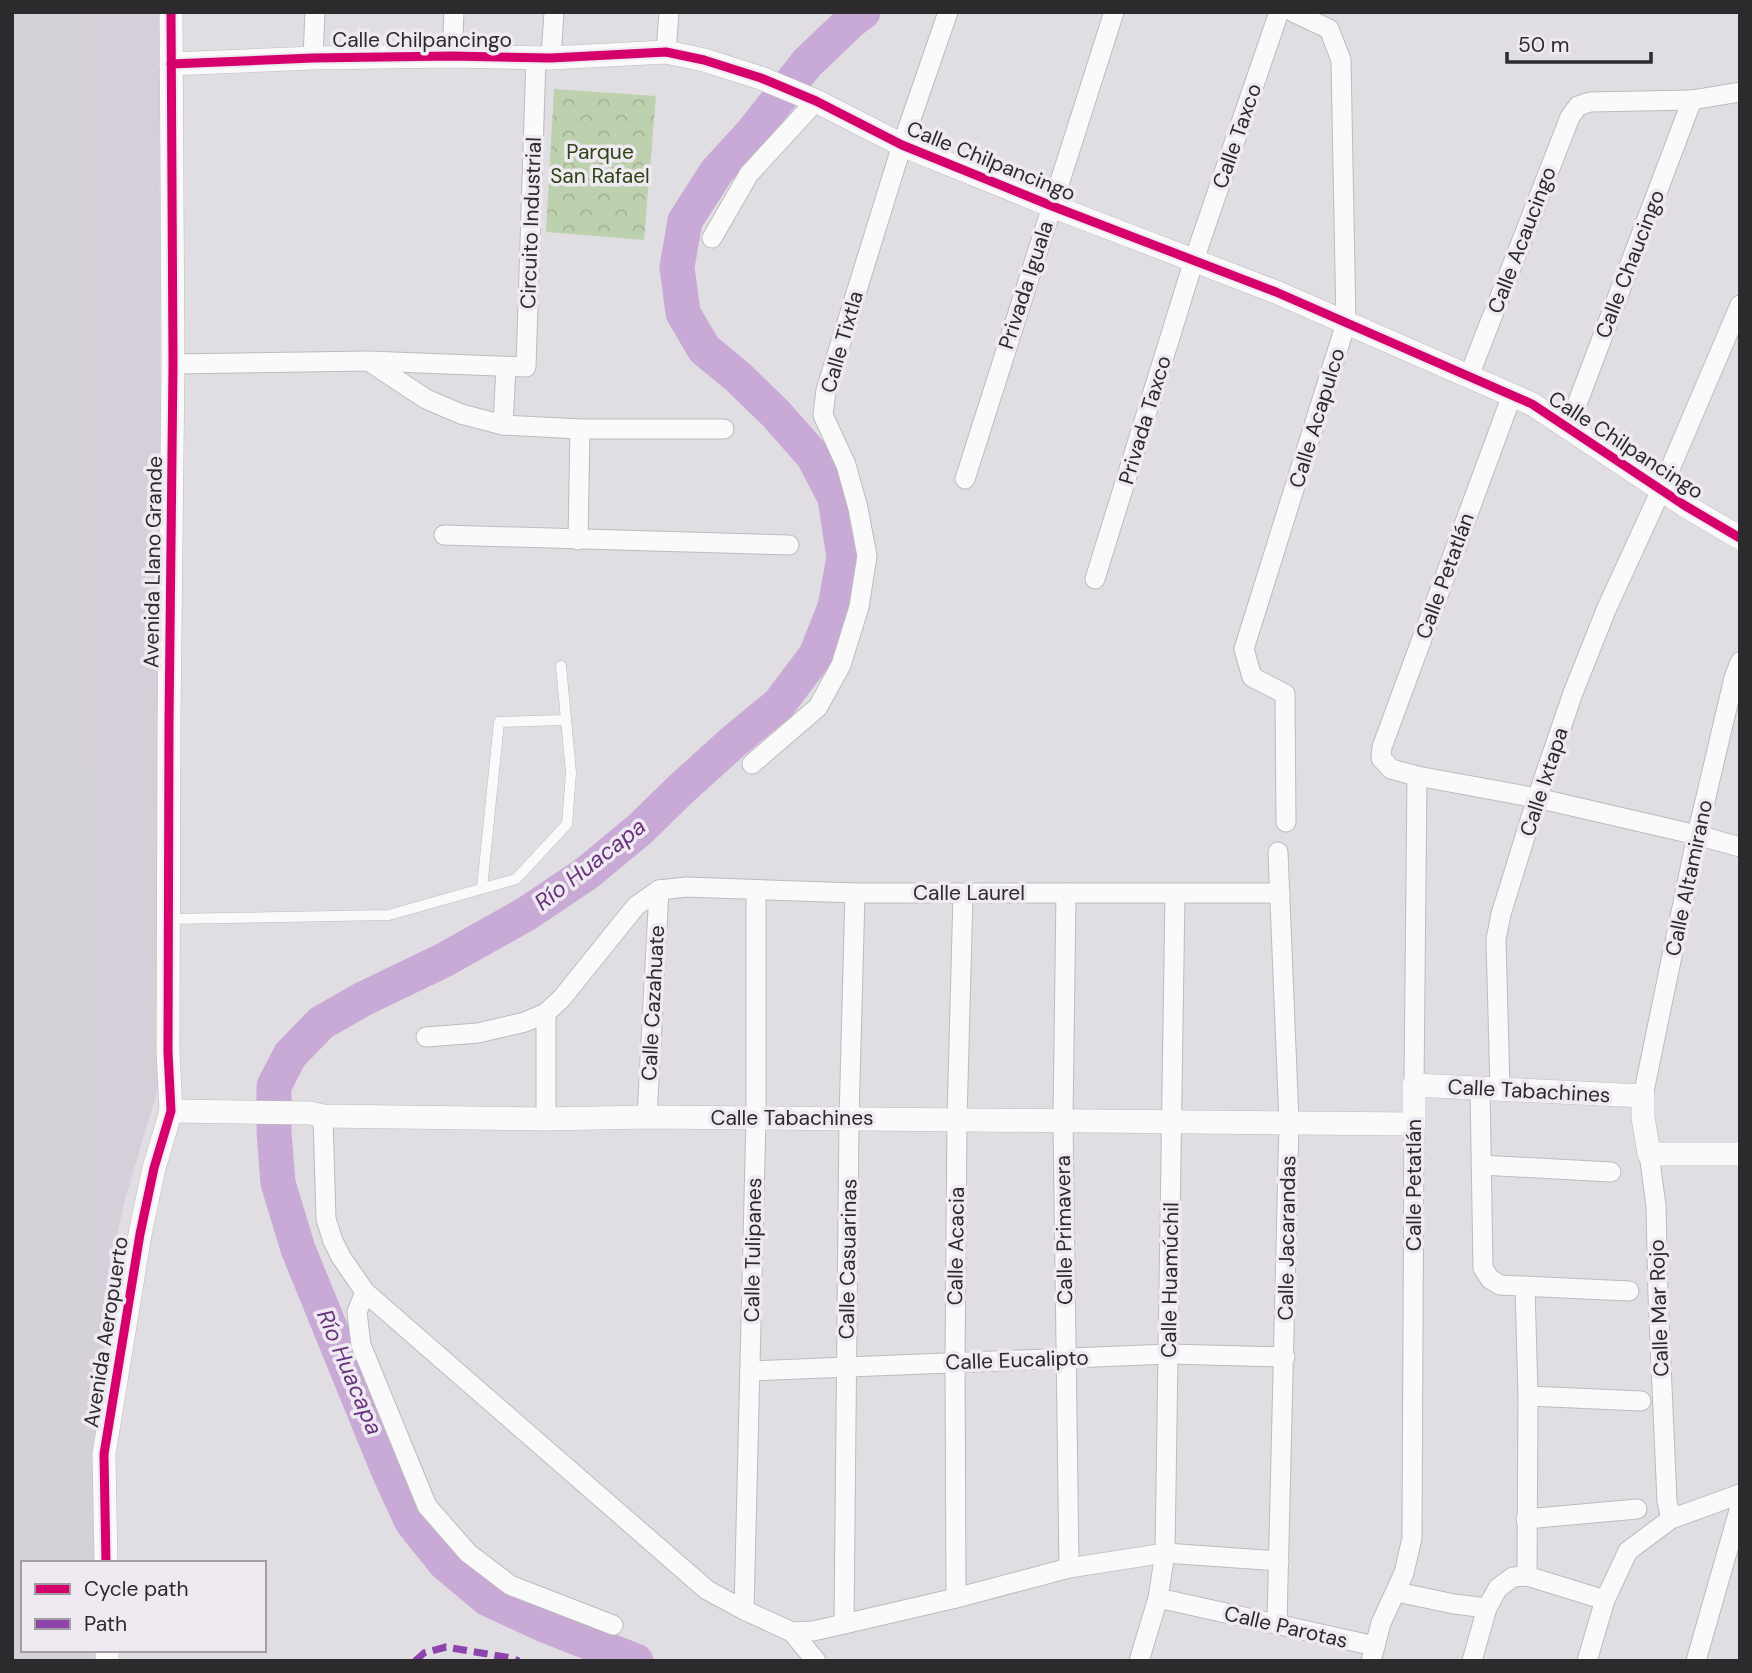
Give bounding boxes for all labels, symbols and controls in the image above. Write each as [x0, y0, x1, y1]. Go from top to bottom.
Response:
scale bar [1507, 21, 1650, 65]
street label: Calle Chilpancingo [332, 26, 512, 54]
text: 50 m [1518, 31, 1569, 59]
street label: Calle Taxco [1206, 80, 1268, 192]
street label: Calle Chilpancingo [902, 114, 1080, 208]
street label: Circuito Industrial [514, 137, 548, 309]
park label: Parque San Rafael [550, 138, 650, 190]
street label: Calle Acaucingo [1481, 163, 1563, 317]
street label: Calle Chaucingo [1589, 186, 1671, 342]
street label: Privada Iguala [992, 217, 1060, 353]
street label: Calle Tixtla [814, 288, 870, 396]
street label: Calle Acapulco [1282, 345, 1352, 491]
street label: Privada Taxco [1112, 352, 1178, 488]
street label: Calle Chilpancingo [1543, 384, 1709, 506]
street label: Avenida Llano Grande [137, 456, 169, 668]
street label: Calle Petatlán [1409, 509, 1481, 643]
street label: Calle Ixtapa [1513, 724, 1575, 840]
street label: Calle Altamirano [1659, 797, 1719, 959]
water label: Río Huacapa [528, 811, 652, 917]
street label: Calle Laurel [913, 879, 1025, 907]
street label: Calle Cazahuate [635, 924, 671, 1082]
street label: Calle Tabachines [1447, 1073, 1611, 1109]
street label: Calle Tabachines [710, 1104, 874, 1132]
street label: Calle Petatlán [1400, 1119, 1428, 1251]
street label: Calle Primavera [1049, 1155, 1079, 1305]
street label: Calle Jacarandas [1272, 1155, 1302, 1321]
street label: Calle Tulipanes [738, 1177, 768, 1323]
street label: Calle Casuarinas [833, 1178, 863, 1340]
street label: Calle Acacia [941, 1186, 971, 1306]
street label: Calle Huamúchil [1155, 1202, 1185, 1358]
street label: Avenida Aeropuerto [77, 1234, 135, 1430]
street label: Calle Mar Rojo [1643, 1239, 1675, 1377]
water label: Río Huacapa [310, 1305, 390, 1439]
street label: Calle Eucalipto [945, 1344, 1089, 1376]
legend [21, 1561, 266, 1652]
text: Cycle path [84, 1575, 189, 1603]
street label: Calle Parotas [1221, 1599, 1351, 1655]
text: Path [84, 1610, 127, 1638]

